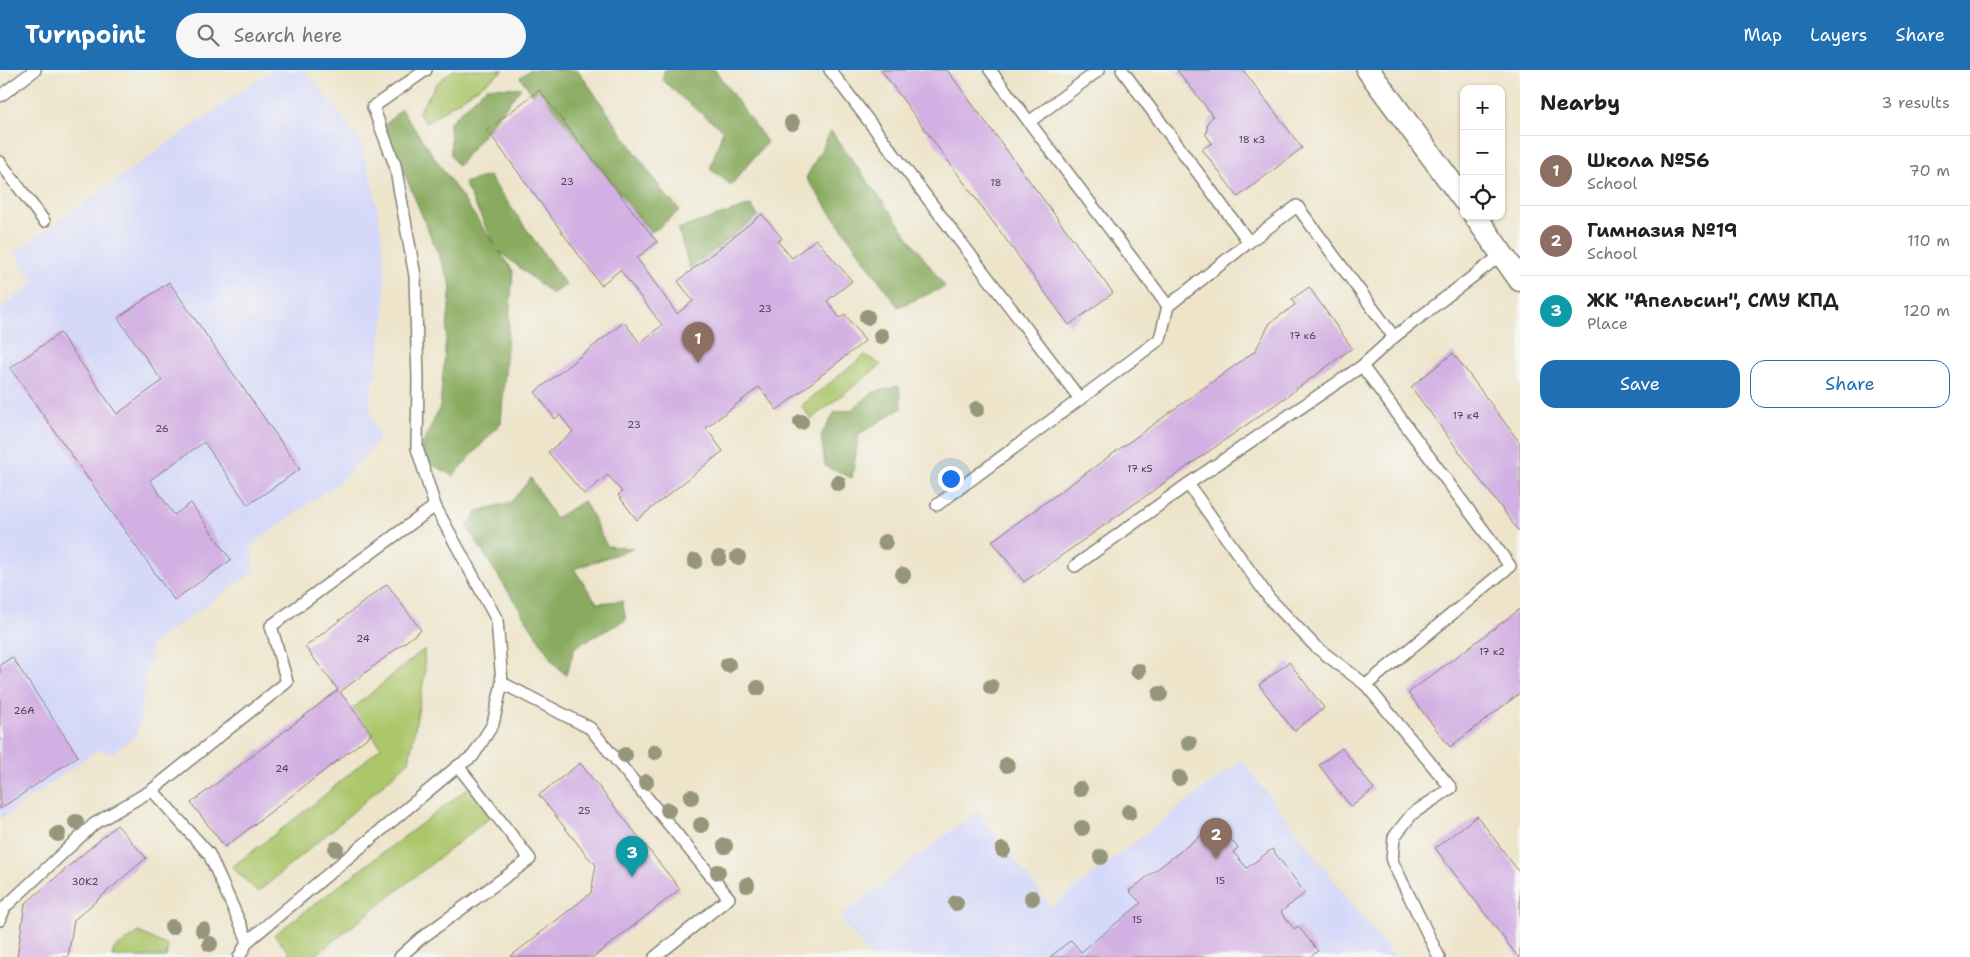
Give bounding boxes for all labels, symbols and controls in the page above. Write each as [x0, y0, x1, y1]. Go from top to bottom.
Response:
search box [176, 13, 526, 58]
text: Turnpoint [25, 19, 146, 51]
icon: search [194, 21, 222, 49]
text: Search here [234, 23, 342, 48]
text: Map [1744, 23, 1782, 47]
text: Layers [1810, 23, 1867, 47]
text: Share [1895, 23, 1945, 47]
map controls [1460, 85, 1505, 220]
button: + [1460, 85, 1505, 130]
text: Nearby [1540, 89, 1620, 117]
text: 3 results [1881, 92, 1950, 113]
button: − [1460, 130, 1505, 175]
house number: 18 к3 [1239, 133, 1265, 146]
text: Школа №56 [1587, 148, 1709, 173]
text: 1 [1552, 160, 1560, 181]
text: 70 m [1909, 160, 1950, 181]
text: School [1587, 173, 1637, 194]
house number: 23 [560, 175, 574, 188]
button: locate [1460, 175, 1505, 220]
house number: 18 [990, 176, 1002, 189]
text: Гимназия №19 [1587, 218, 1737, 243]
text: 2 [1550, 230, 1562, 251]
text: 110 m [1907, 230, 1950, 251]
text: School [1587, 243, 1637, 264]
text: ЖК "Апельсин", СМУ КПД [1587, 288, 1838, 313]
text: 3 [1550, 300, 1562, 321]
text: 120 m [1903, 300, 1950, 321]
house number: 23 [758, 302, 772, 315]
text: Place [1587, 313, 1628, 334]
pin: 1 [682, 322, 714, 363]
house number: 17 к6 [1290, 329, 1316, 342]
button: Save [1540, 360, 1740, 408]
button: Share [1750, 360, 1950, 408]
house number: 17 к4 [1453, 409, 1479, 422]
house number: 23 [627, 418, 641, 431]
house number: 26 [155, 422, 169, 435]
house number: 17 к5 [1127, 462, 1153, 475]
your location [938, 466, 964, 492]
house number: 24 [356, 632, 370, 645]
house number: 17 к2 [1479, 645, 1505, 658]
house number: 26А [14, 704, 34, 717]
house number: 24 [275, 762, 289, 775]
house number: 25 [578, 804, 590, 817]
pin: 2 [1200, 818, 1232, 859]
pin: 3 [616, 836, 648, 877]
house number: 15 [1215, 874, 1225, 887]
house number: 30К2 [72, 875, 98, 888]
house number: 15 [1132, 913, 1142, 926]

